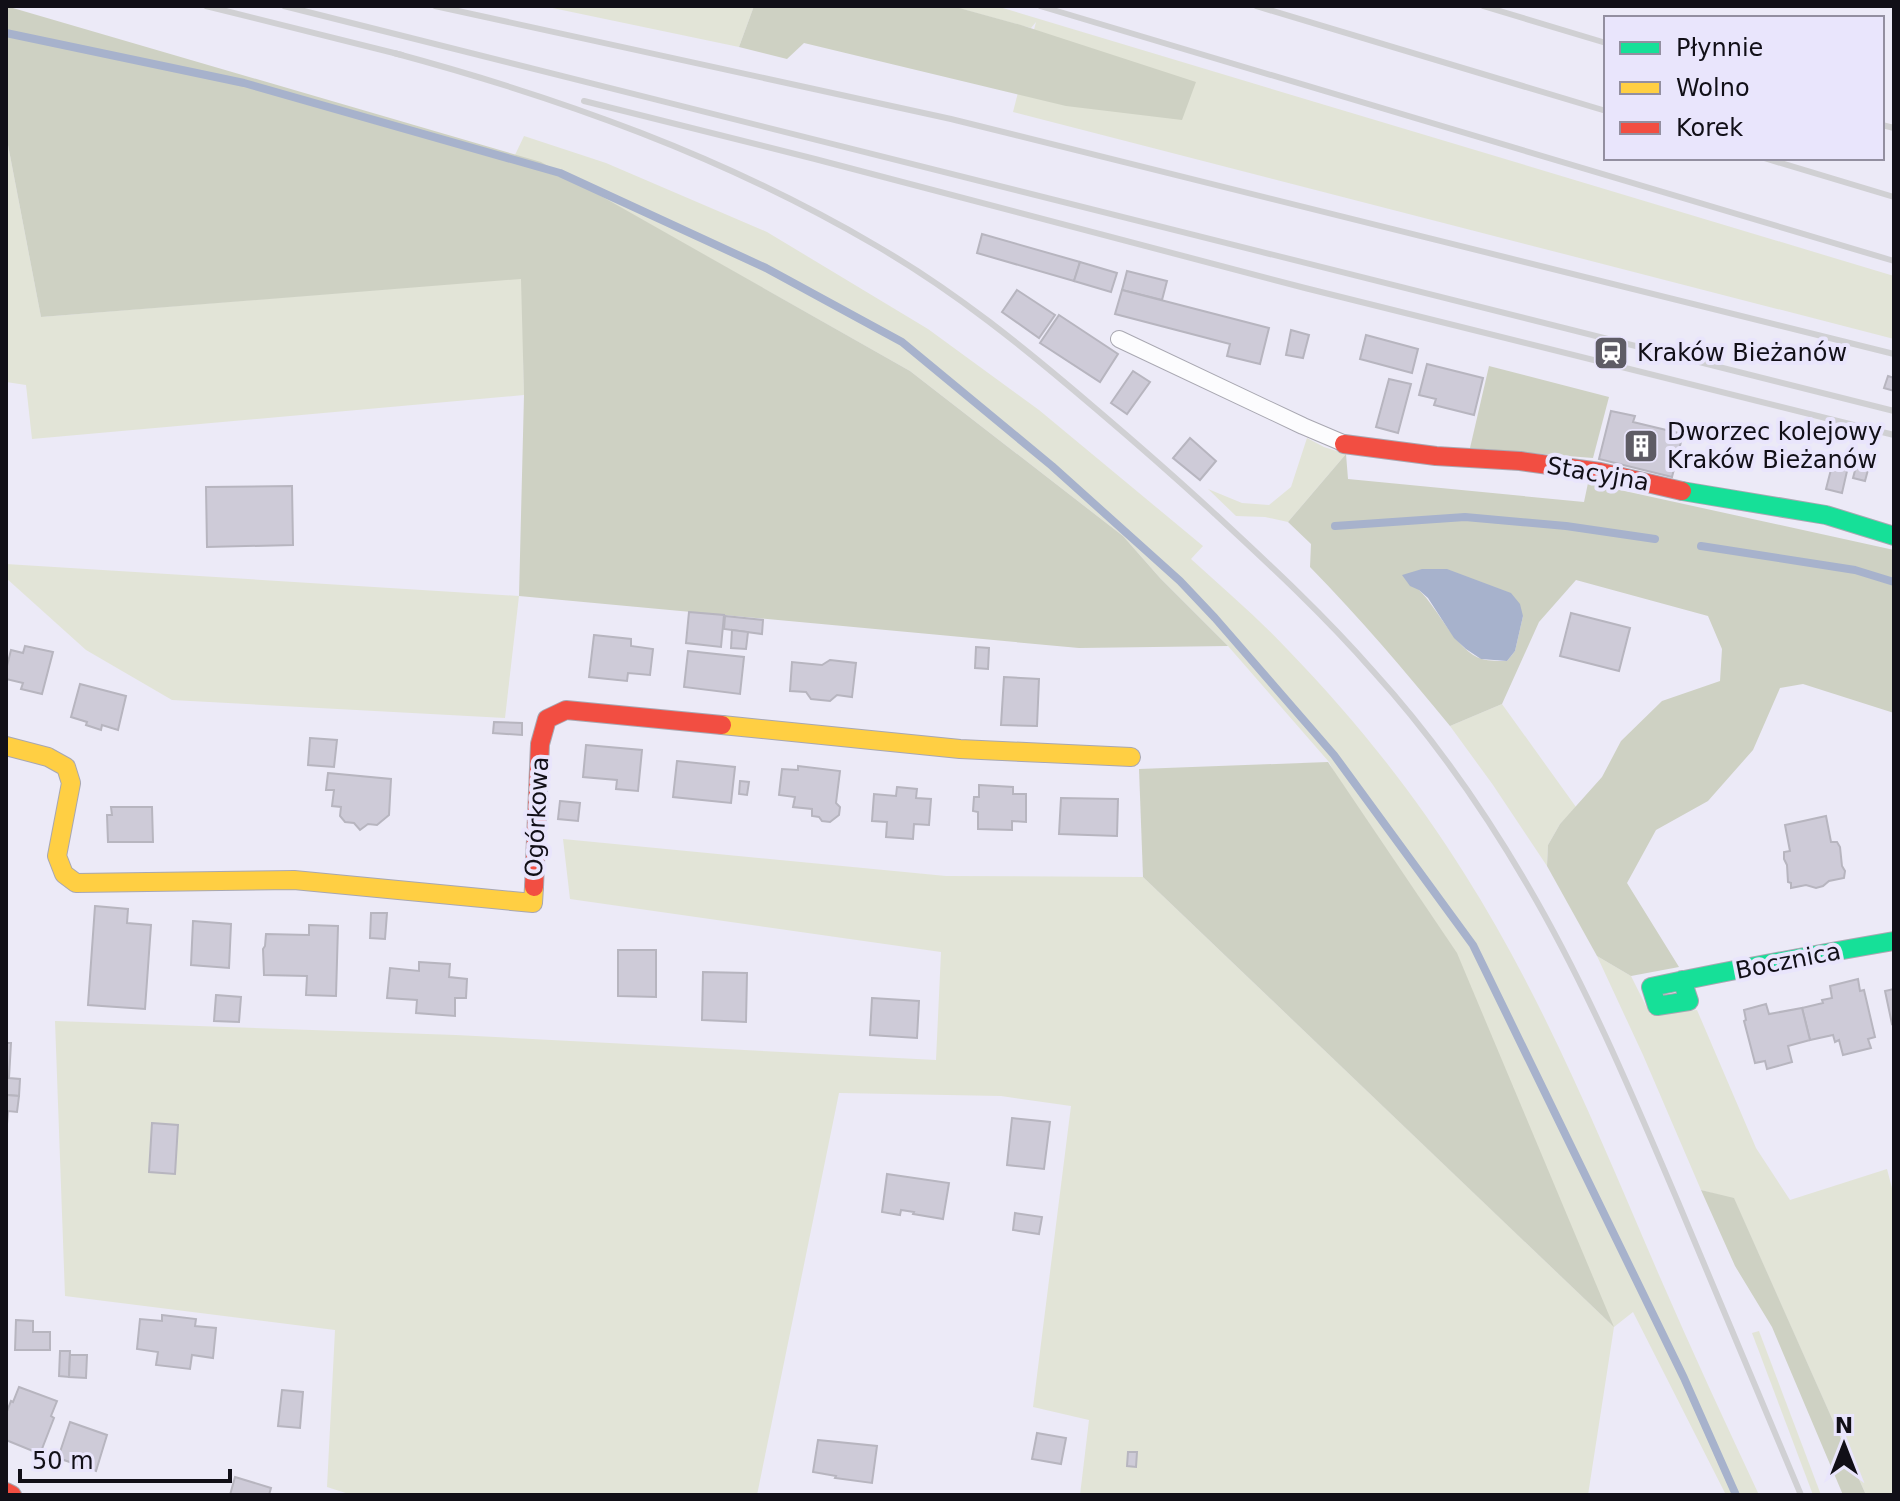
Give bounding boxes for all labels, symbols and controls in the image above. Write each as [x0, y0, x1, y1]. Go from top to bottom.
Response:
legend [1604, 16, 1884, 160]
text: Płynnie [1676, 34, 1763, 62]
text: Wolno [1676, 74, 1750, 102]
text: Korek [1676, 114, 1743, 142]
station icon: Kraków Bieżanów [1592, 334, 1630, 372]
place label: Kraków Bieżanów [1637, 339, 1847, 367]
place label: Dworzec kolejowy Kraków Bieżanów [1667, 418, 1882, 474]
building icon: Dworzec kolejowy Kraków Bieżanów [1622, 427, 1660, 465]
street label: Stacyjna [1545, 451, 1651, 497]
street label: Ogórkowa [520, 756, 554, 878]
street label: Bocznica [1733, 937, 1843, 985]
north arrow [1804, 1405, 1884, 1485]
text: N [1835, 1413, 1853, 1438]
scale bar [20, 1433, 230, 1483]
text: 50 m [32, 1447, 94, 1475]

